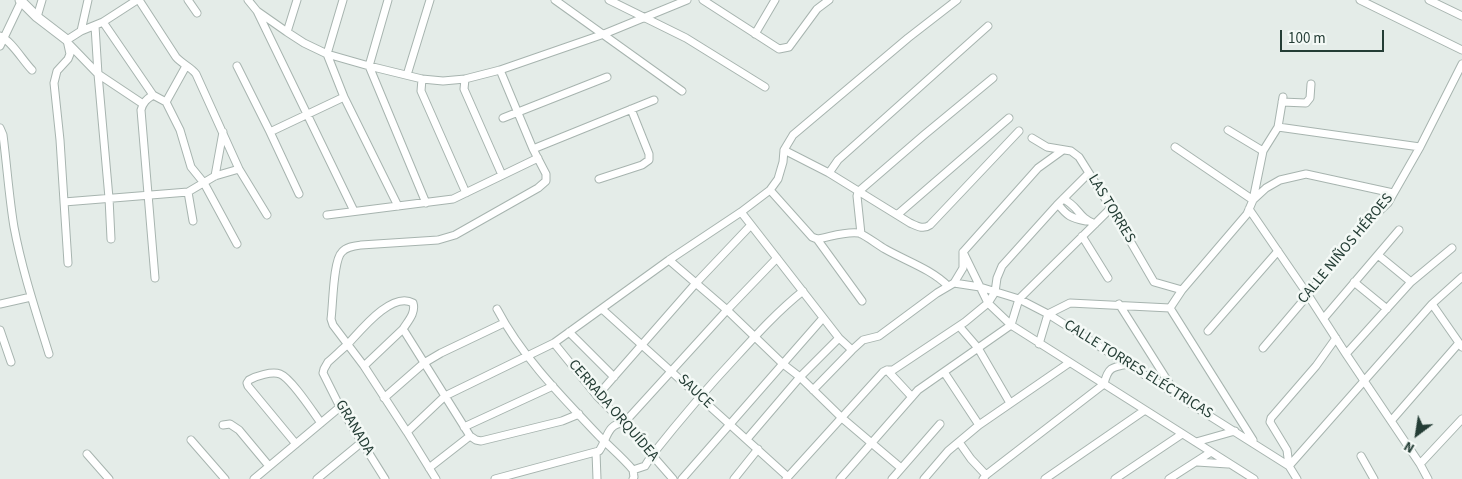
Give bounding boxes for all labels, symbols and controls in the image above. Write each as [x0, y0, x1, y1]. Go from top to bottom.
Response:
scale bar [1282, 20, 1386, 52]
text: 100 m [1288, 28, 1326, 49]
street label: LAS TORRES [1083, 171, 1139, 247]
street label: CALLE NIÑOS HÉROES [1295, 190, 1397, 308]
street label: CALLE TORRES ELÉCTRICAS [1060, 317, 1216, 423]
street label: CERRADA ORQUÍDEA [564, 356, 662, 466]
street label: SAUCE [673, 371, 717, 413]
street label: GRANADA [331, 397, 377, 459]
north arrow [1392, 409, 1442, 459]
text: N [1400, 436, 1418, 458]

